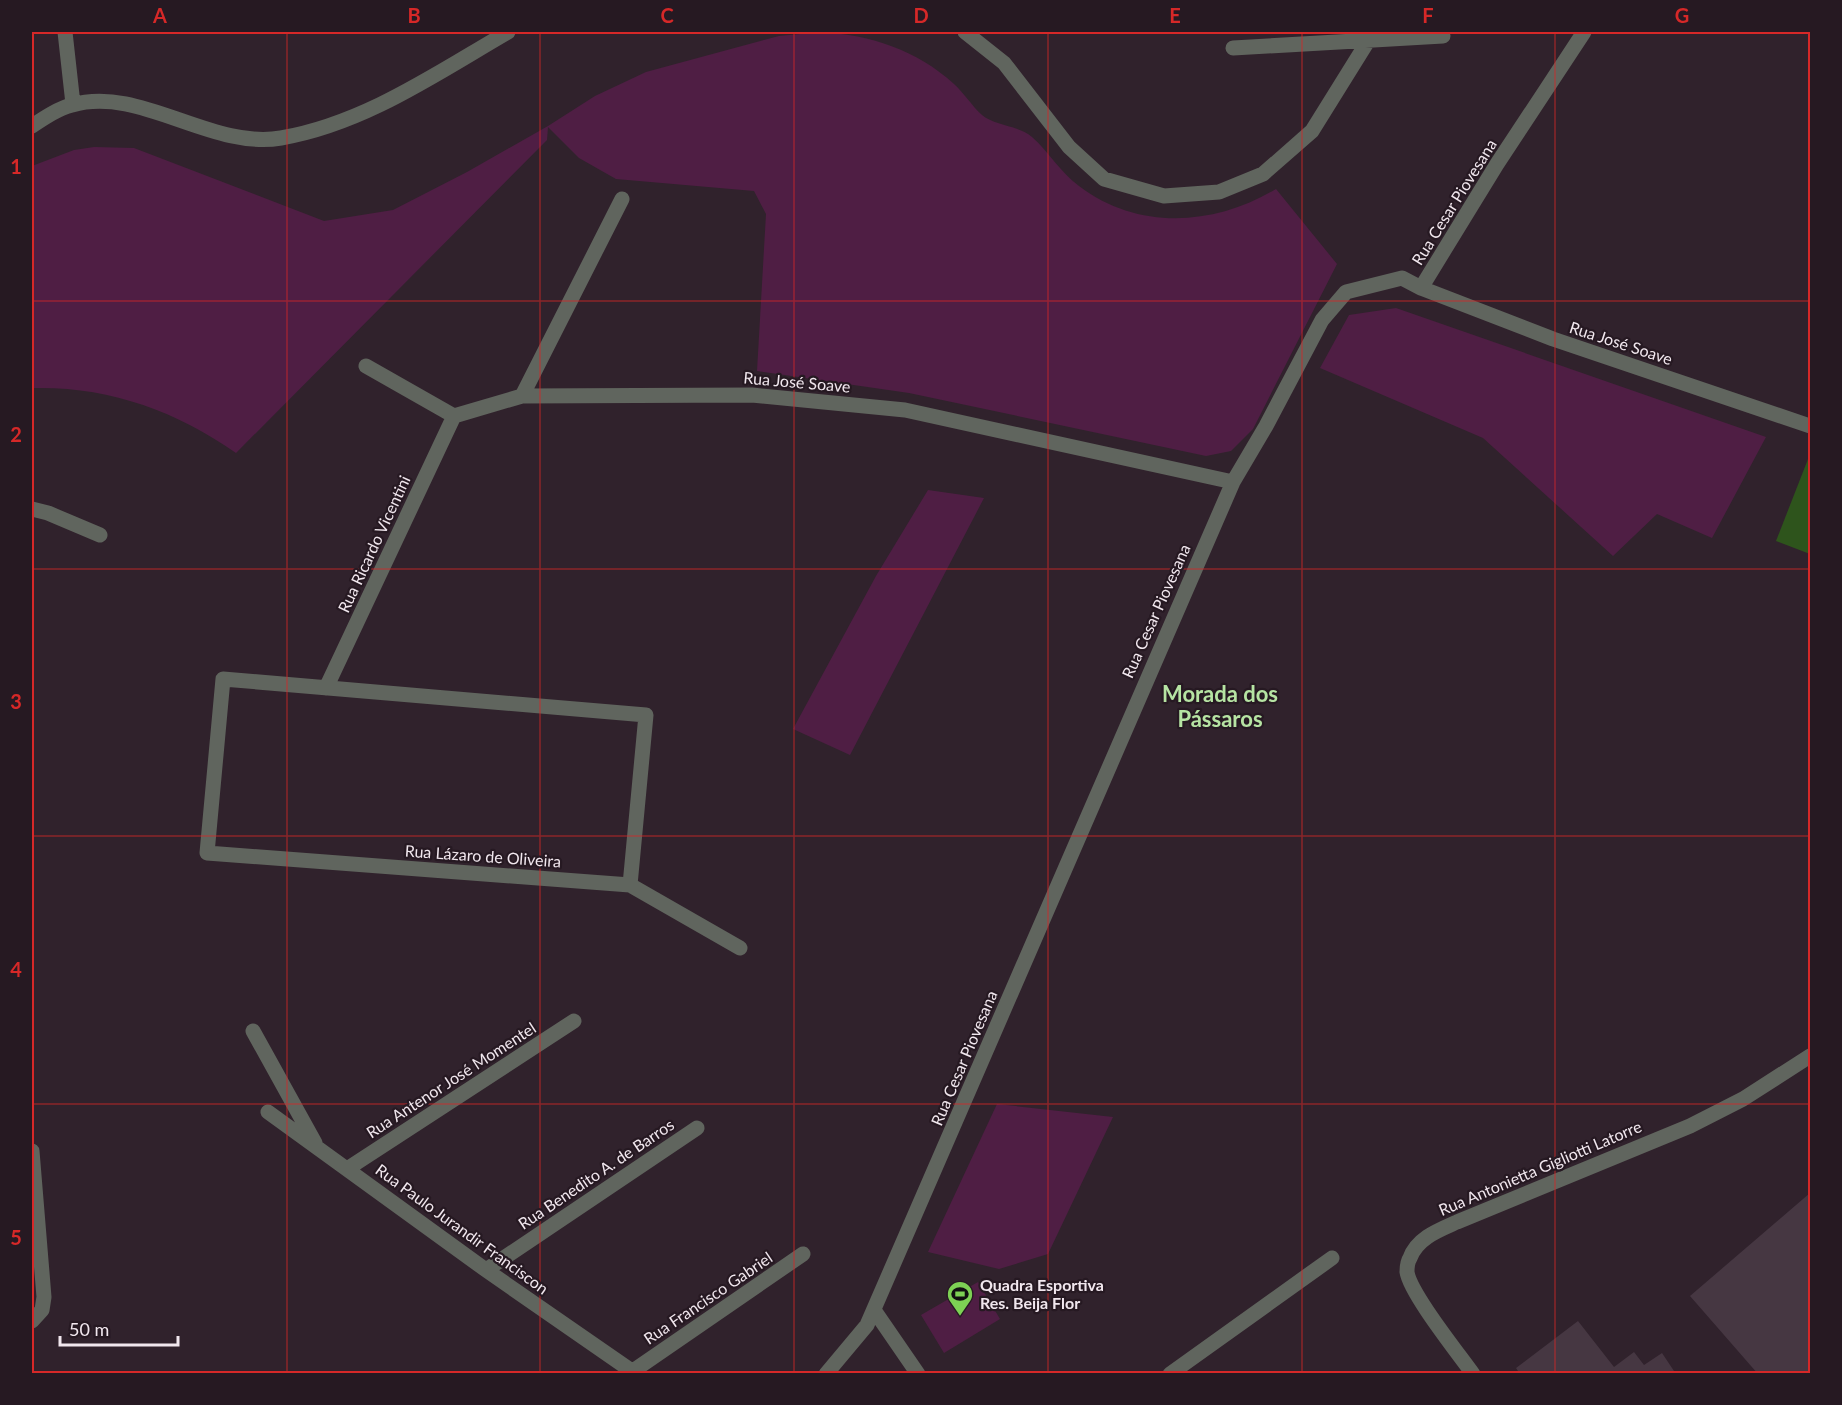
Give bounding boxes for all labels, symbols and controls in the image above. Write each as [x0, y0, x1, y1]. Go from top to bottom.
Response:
text: A [152, 3, 167, 27]
text: B [407, 3, 421, 27]
text: C [660, 3, 674, 27]
text: D [913, 3, 929, 27]
text: E [1169, 3, 1181, 27]
text: F [1422, 3, 1434, 27]
text: G [1675, 3, 1689, 27]
street label: Rua Cesar Piovesana [1407, 135, 1500, 268]
text: 1 [10, 154, 22, 178]
street label: Rua José Soave [1567, 317, 1675, 368]
street label: Rua José Soave [743, 367, 851, 396]
text: 2 [10, 422, 22, 446]
street label: Rua Ricardo Vicentini [333, 472, 414, 615]
street label: Rua Cesar Piovesana [1117, 541, 1194, 681]
district label: Morada dos Pássaros [1162, 680, 1278, 732]
text: 3 [10, 689, 22, 713]
street label: Rua Lázaro de Oliveira [404, 841, 562, 870]
text: 4 [10, 957, 22, 981]
street label: Rua Cesar Piovesana [927, 988, 1001, 1128]
street label: Rua Antenor José Momentel [363, 1018, 539, 1141]
street label: Rua Benedito A. de Barros [514, 1114, 677, 1233]
street label: Rua Antonietta Gigliotti Latorre [1435, 1116, 1644, 1219]
street label: Rua Paulo Jurandir Franciscon [372, 1160, 552, 1298]
text: 5 [10, 1225, 22, 1249]
street label: Rua Francisco Gabriel [640, 1247, 776, 1348]
place label: Quadra Esportiva Res. Beija Flor [980, 1275, 1104, 1312]
sports icon: Quadra Esportiva Res. Beija Flor [945, 1279, 975, 1317]
scale bar [60, 1309, 178, 1347]
text: 50 m [69, 1318, 109, 1340]

